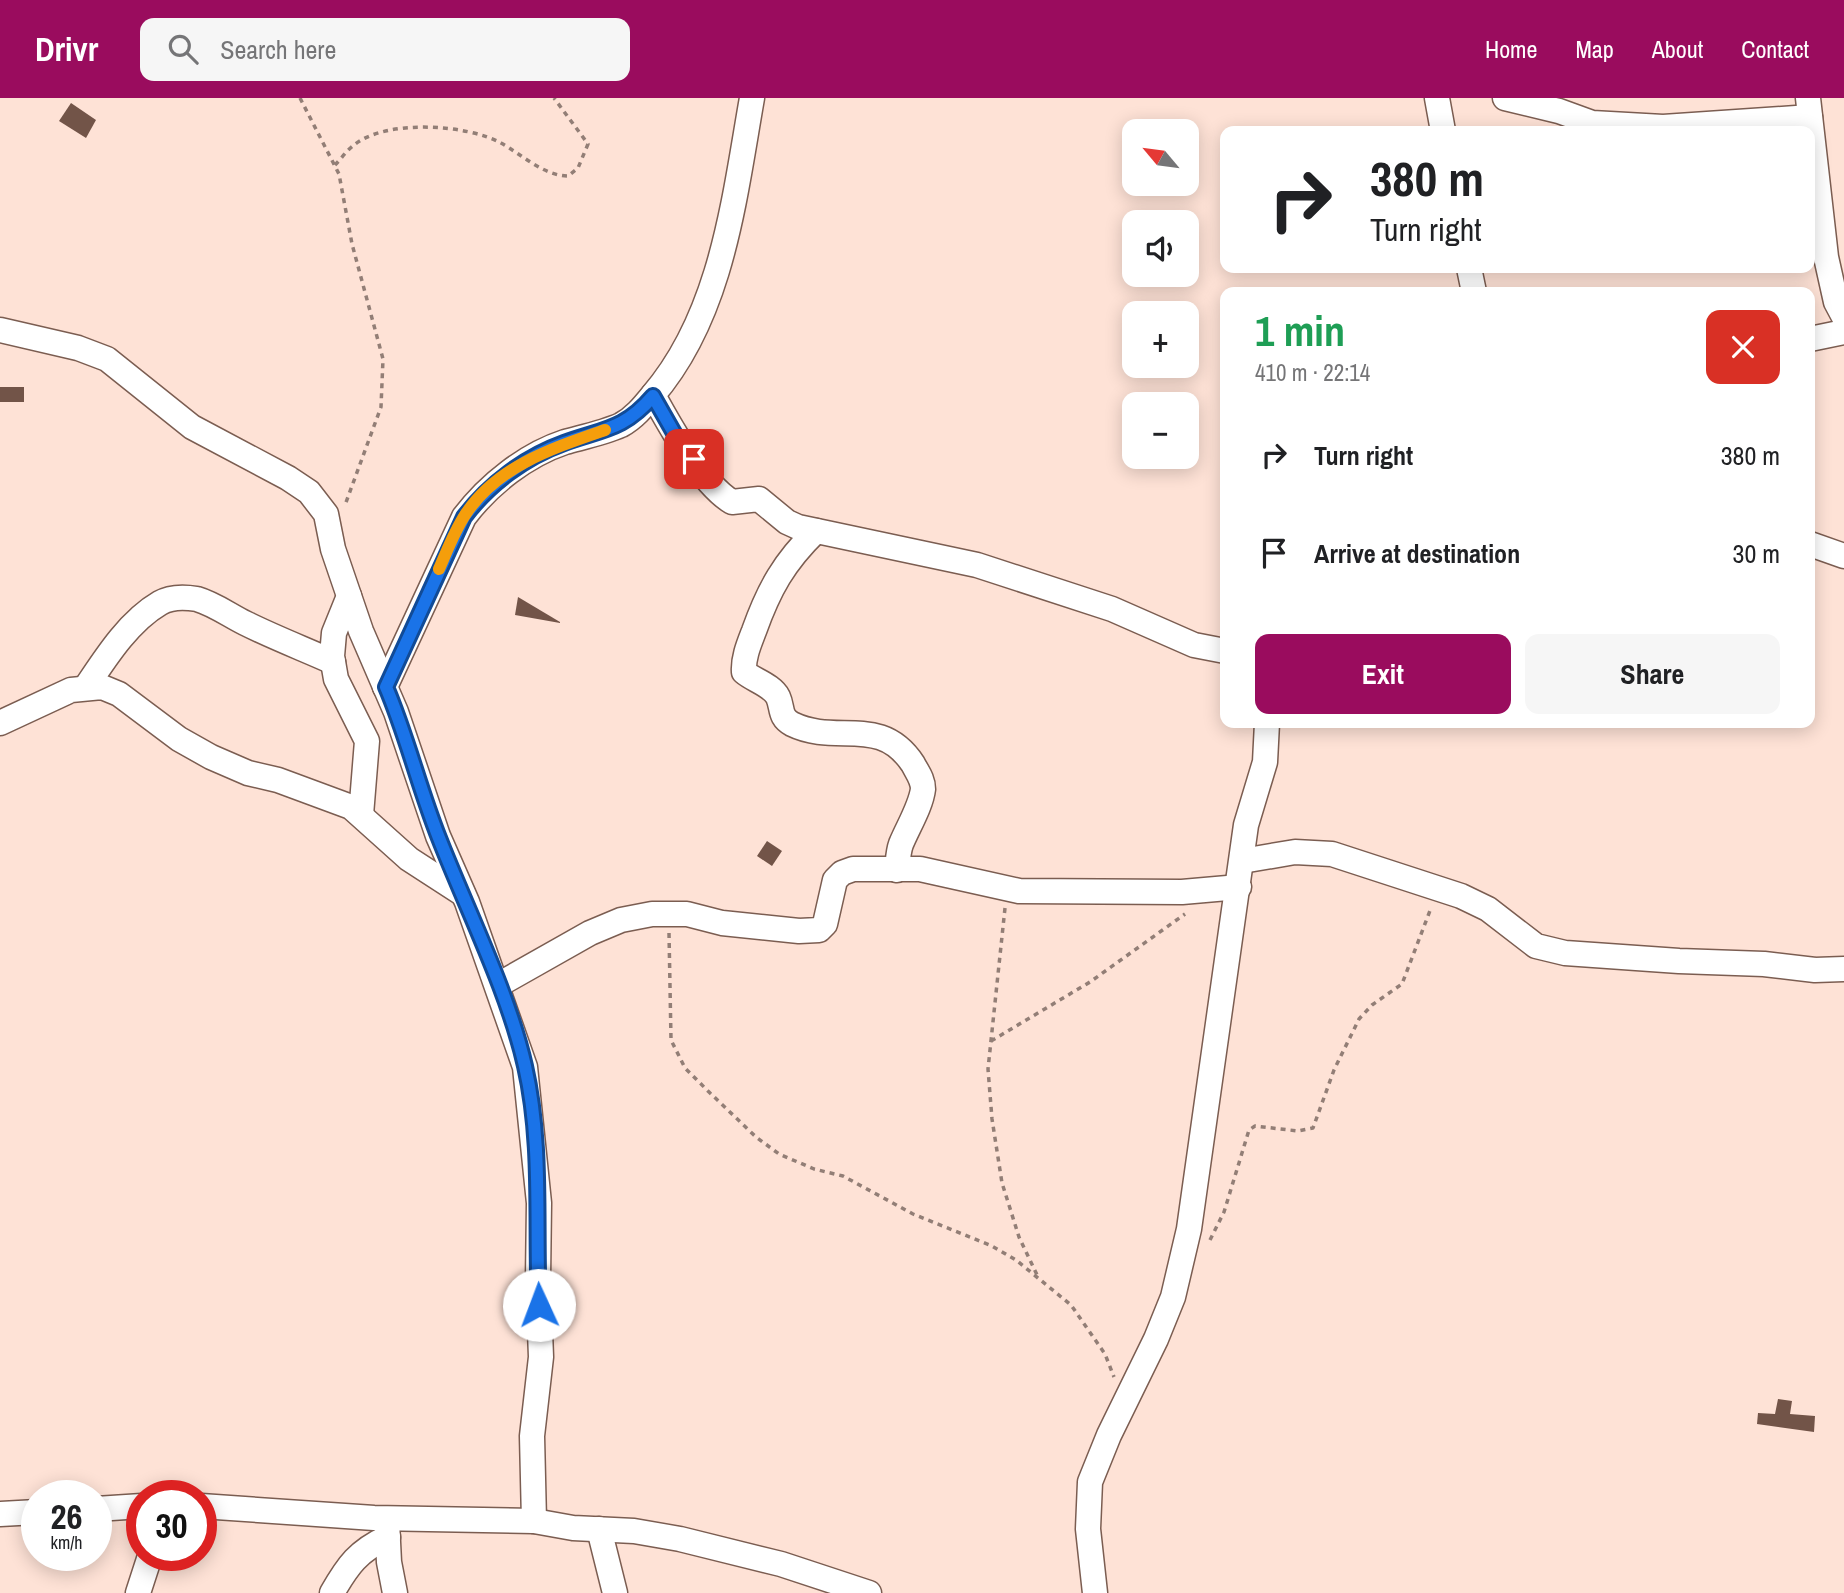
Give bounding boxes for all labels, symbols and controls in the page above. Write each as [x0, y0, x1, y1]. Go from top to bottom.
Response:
search box [140, 18, 630, 81]
text: Drivr [35, 27, 98, 71]
icon: search [164, 30, 202, 68]
text: Search here [220, 32, 336, 67]
text: Home [1485, 33, 1537, 65]
text: Map [1575, 33, 1614, 65]
text: About [1652, 33, 1703, 65]
text: Contact [1741, 33, 1809, 65]
north arrow [1122, 119, 1199, 196]
map controls [1122, 119, 1199, 469]
text: 380 m [1370, 145, 1484, 211]
icon: right [1255, 154, 1346, 245]
text: Turn right [1370, 208, 1482, 251]
button: sound [1122, 210, 1199, 287]
button: + [1122, 301, 1199, 378]
text: 1 min [1255, 303, 1345, 359]
button: close [1706, 310, 1780, 384]
text: 410 m · 22:14 [1255, 357, 1370, 388]
button: − [1122, 392, 1199, 469]
pin [664, 429, 724, 489]
icon: right [1255, 436, 1293, 474]
text: Turn right [1314, 438, 1413, 473]
text: 380 m [1721, 438, 1780, 473]
icon: arrive [675, 440, 713, 478]
icon: arrive [1255, 534, 1293, 572]
text: Arrive at destination [1314, 536, 1520, 571]
text: 30 m [1733, 536, 1780, 571]
button: Exit [1255, 634, 1511, 714]
button: Share [1525, 634, 1780, 714]
position arrow [502, 1268, 576, 1342]
speed limit sign: 30 [126, 1480, 217, 1571]
text: 26 [51, 1493, 82, 1540]
text: km/h [51, 1530, 83, 1555]

